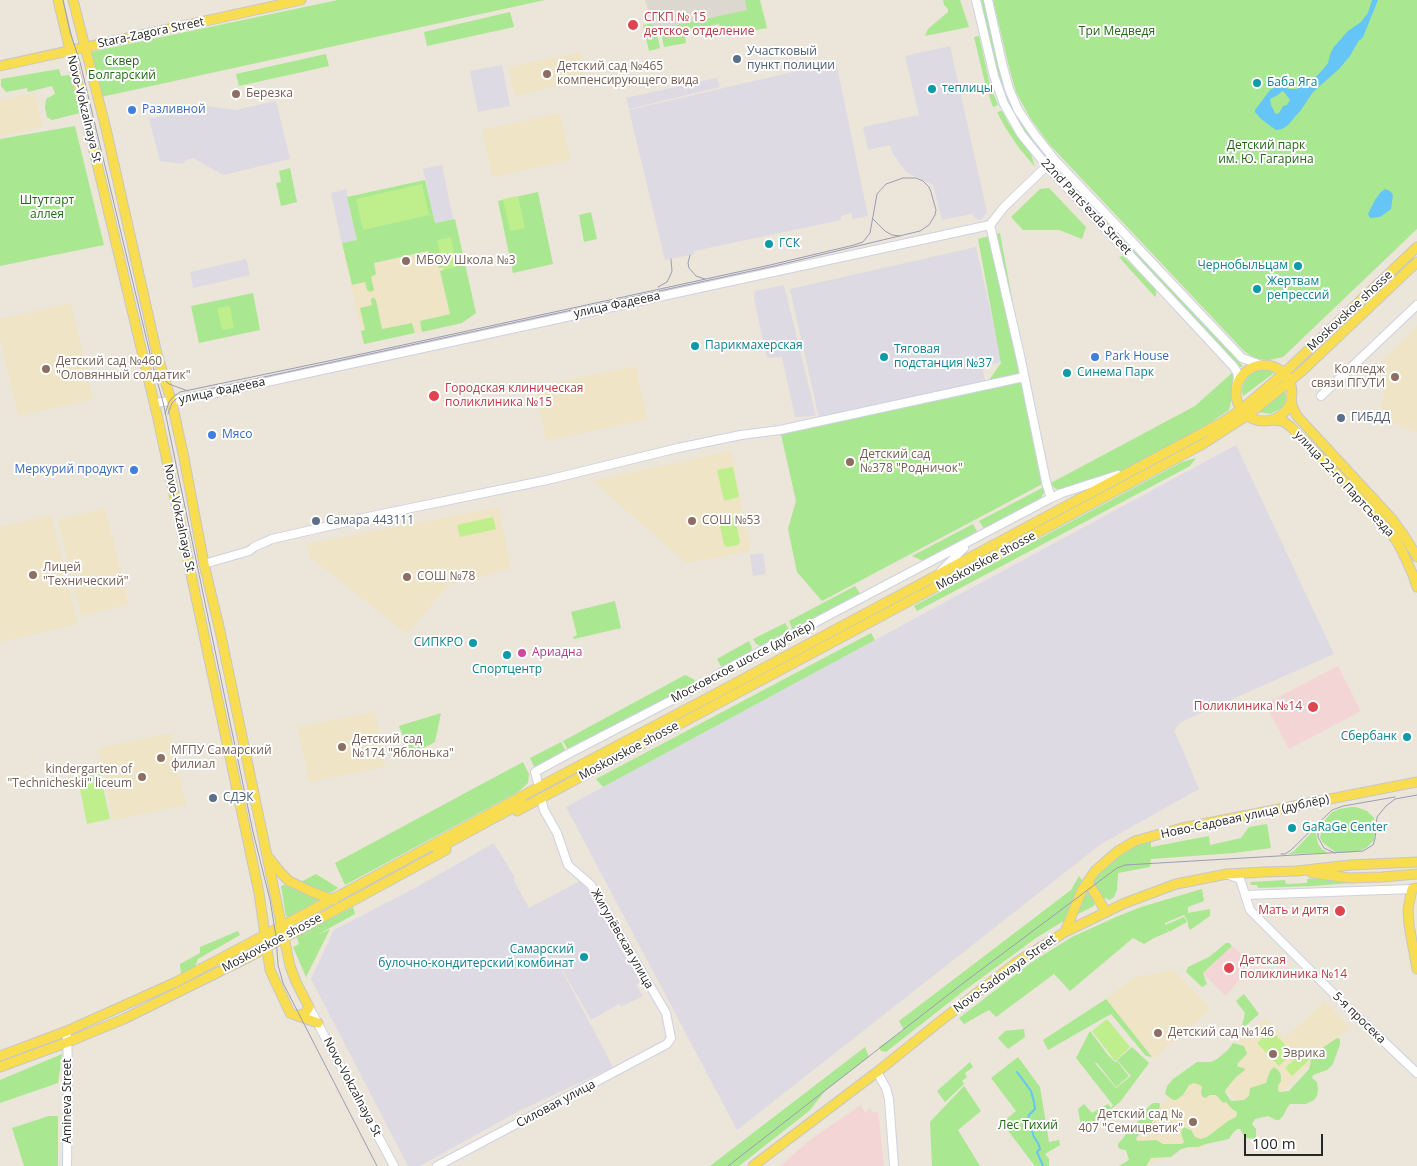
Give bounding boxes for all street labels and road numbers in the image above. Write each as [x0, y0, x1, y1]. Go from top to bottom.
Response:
street label: Stara-Zagora Street [96, 15, 206, 51]
street label: Novo-Vokzalnaya St [64, 54, 104, 164]
street label: 22nd Parts'ezda Street [1038, 156, 1134, 258]
street label: Moskovskoe shosse [1305, 268, 1395, 354]
street label: улица Фадеева [572, 289, 662, 321]
street label: улица Фадеева [177, 375, 267, 407]
street label: улица 22-го Партсъезда [1291, 428, 1397, 540]
street label: Novo-Vokzalnaya St [161, 463, 197, 573]
street label: Moskovskoe shosse [934, 529, 1038, 593]
street label: Московское шоссе (дублёр) [669, 618, 817, 706]
street label: Moskovskoe shosse [577, 719, 681, 783]
street label: Ново-Садовая улица (дублёр) [1160, 792, 1330, 842]
street label: Жигулёвская улица [588, 887, 656, 991]
street label: Moskovskoe shosse [220, 911, 324, 975]
street label: Novo-Sadovaya Street [951, 932, 1059, 1016]
street label: 5-я просека [1330, 989, 1388, 1047]
street label: Novo-Vokzalnaya St [320, 1035, 384, 1139]
street label: Amineva Street [61, 1058, 75, 1144]
street label: Силовая улица [514, 1077, 598, 1131]

